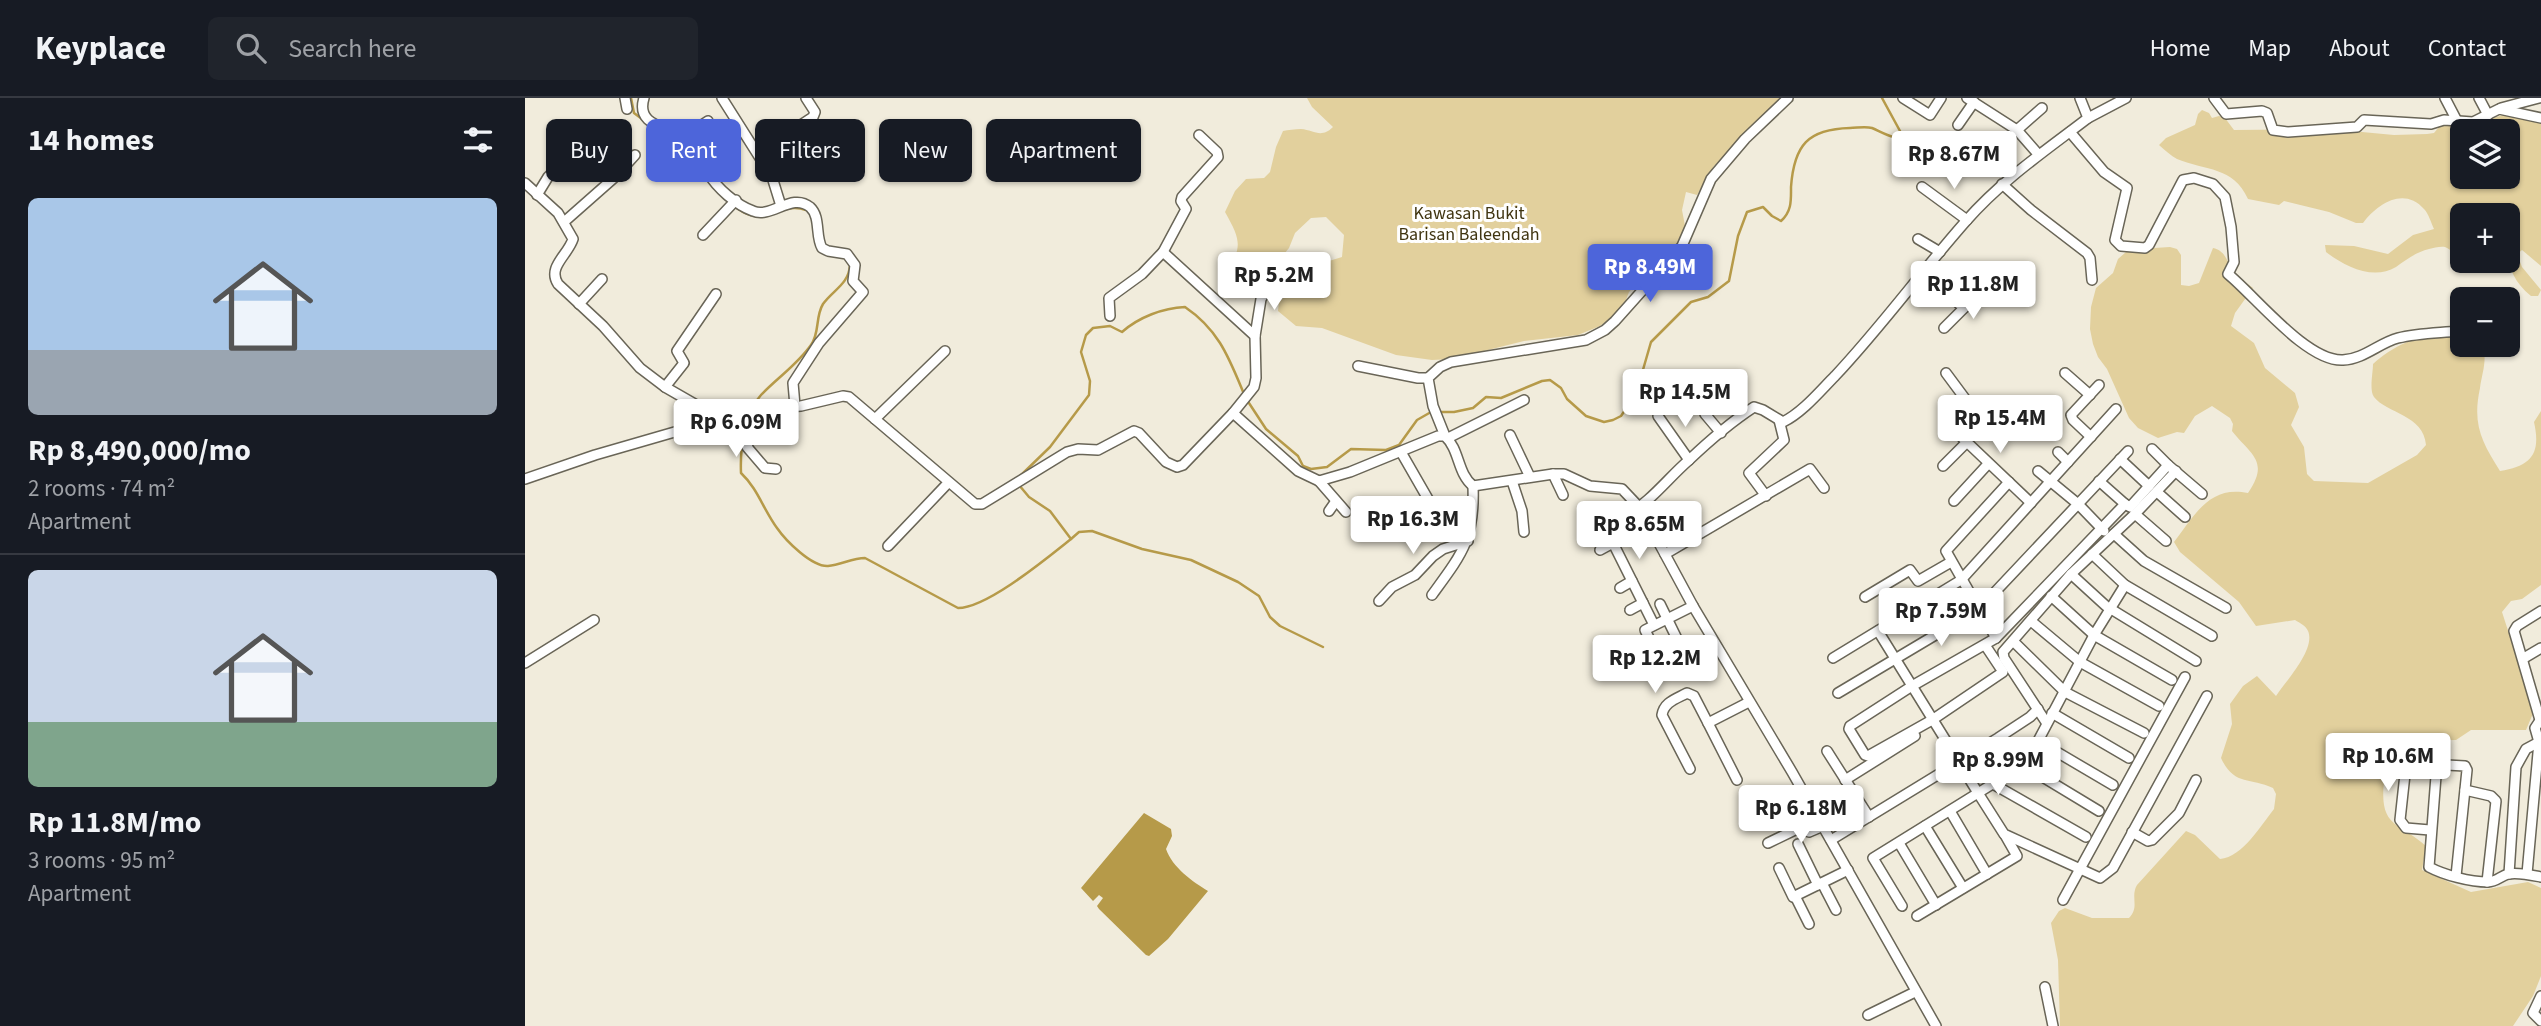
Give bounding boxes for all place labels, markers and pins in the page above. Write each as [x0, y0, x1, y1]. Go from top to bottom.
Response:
pin: Rp 8.67M [1882, 132, 2026, 191]
pin: Rp 8.49M [1578, 244, 1722, 304]
pin: Rp 5.2M [1209, 252, 1339, 312]
pin: Rp 11.8M [1901, 262, 2045, 321]
pin: Rp 14.5M [1613, 370, 1757, 429]
pin: Rp 15.4M [1928, 396, 2072, 455]
pin: Rp 6.09M [664, 400, 808, 459]
pin: Rp 16.3M [1341, 496, 1485, 556]
pin: Rp 8.65M [1567, 502, 1711, 561]
pin: Rp 7.59M [1869, 588, 2013, 648]
pin: Rp 12.2M [1583, 636, 1727, 695]
pin: Rp 10.6M [2316, 734, 2460, 793]
pin: Rp 8.99M [1926, 738, 2070, 797]
pin: Rp 6.18M [1729, 786, 1873, 845]

